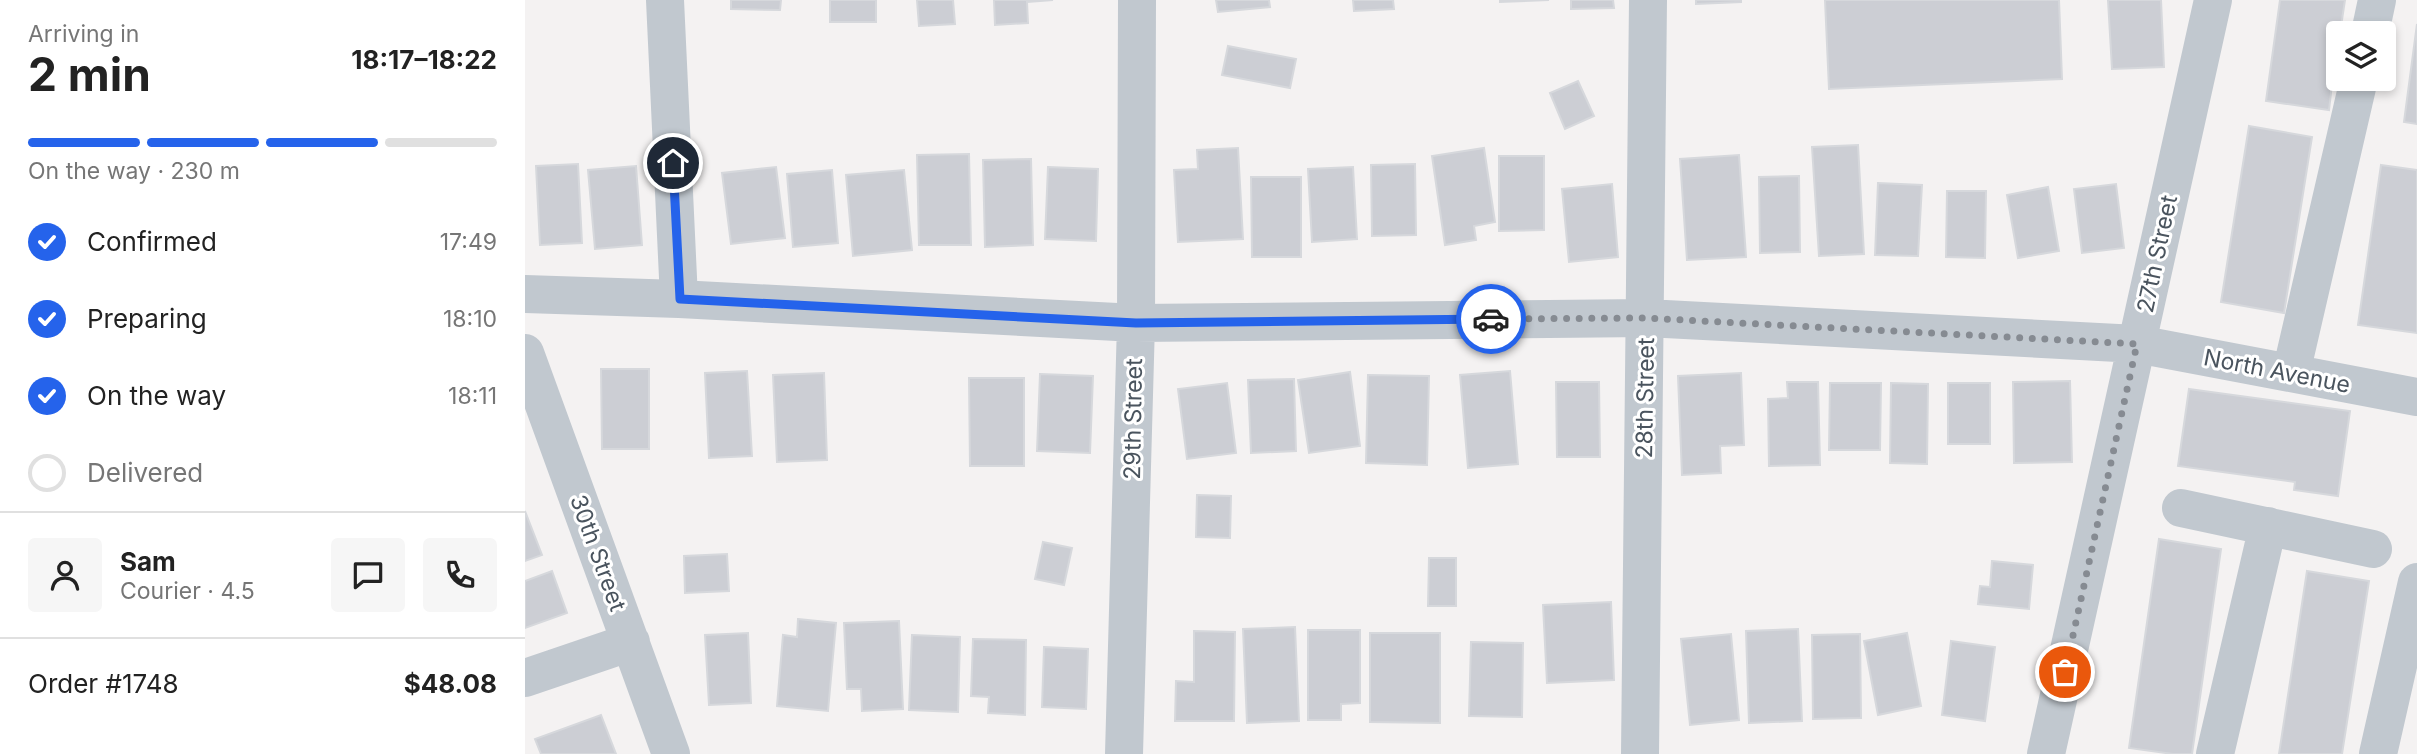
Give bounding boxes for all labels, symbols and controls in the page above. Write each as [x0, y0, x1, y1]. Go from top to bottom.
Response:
text: Arriving in [28, 20, 139, 48]
map controls [2326, 21, 2396, 91]
button: layers [2326, 21, 2396, 91]
text: 18:17–18:22 [351, 44, 497, 75]
text: 2 min [28, 46, 151, 102]
pin [643, 133, 703, 193]
icon: home [654, 144, 692, 182]
text: On the way · 230 m [28, 157, 240, 185]
street label: 27th Street [2131, 192, 2183, 315]
icon: check [28, 223, 66, 261]
text: Confirmed [87, 226, 217, 257]
text: 17:49 [440, 228, 497, 256]
courier [1456, 284, 1526, 354]
icon: check [28, 300, 66, 338]
icon: car [1472, 300, 1510, 338]
text: Preparing [87, 303, 207, 334]
text: 18:10 [443, 305, 497, 333]
street label: 28th Street [1630, 337, 1660, 459]
street label: North Avenue [2201, 343, 2353, 399]
street label: 29th Street [1118, 358, 1148, 480]
icon: check [28, 377, 66, 415]
text: On the way [87, 380, 226, 411]
text: 18:11 [448, 382, 497, 410]
text: Delivered [87, 457, 203, 488]
street label: 30th Street [564, 491, 632, 615]
button: person [28, 538, 102, 612]
button: chat [331, 538, 405, 612]
button: phone [423, 538, 497, 612]
text: Sam [120, 546, 176, 577]
text: Courier · 4.5 [120, 577, 255, 605]
pin [2035, 642, 2095, 702]
icon: bag [2046, 653, 2084, 691]
text: Order #1748 [28, 668, 179, 699]
text: $48.08 [404, 668, 497, 699]

